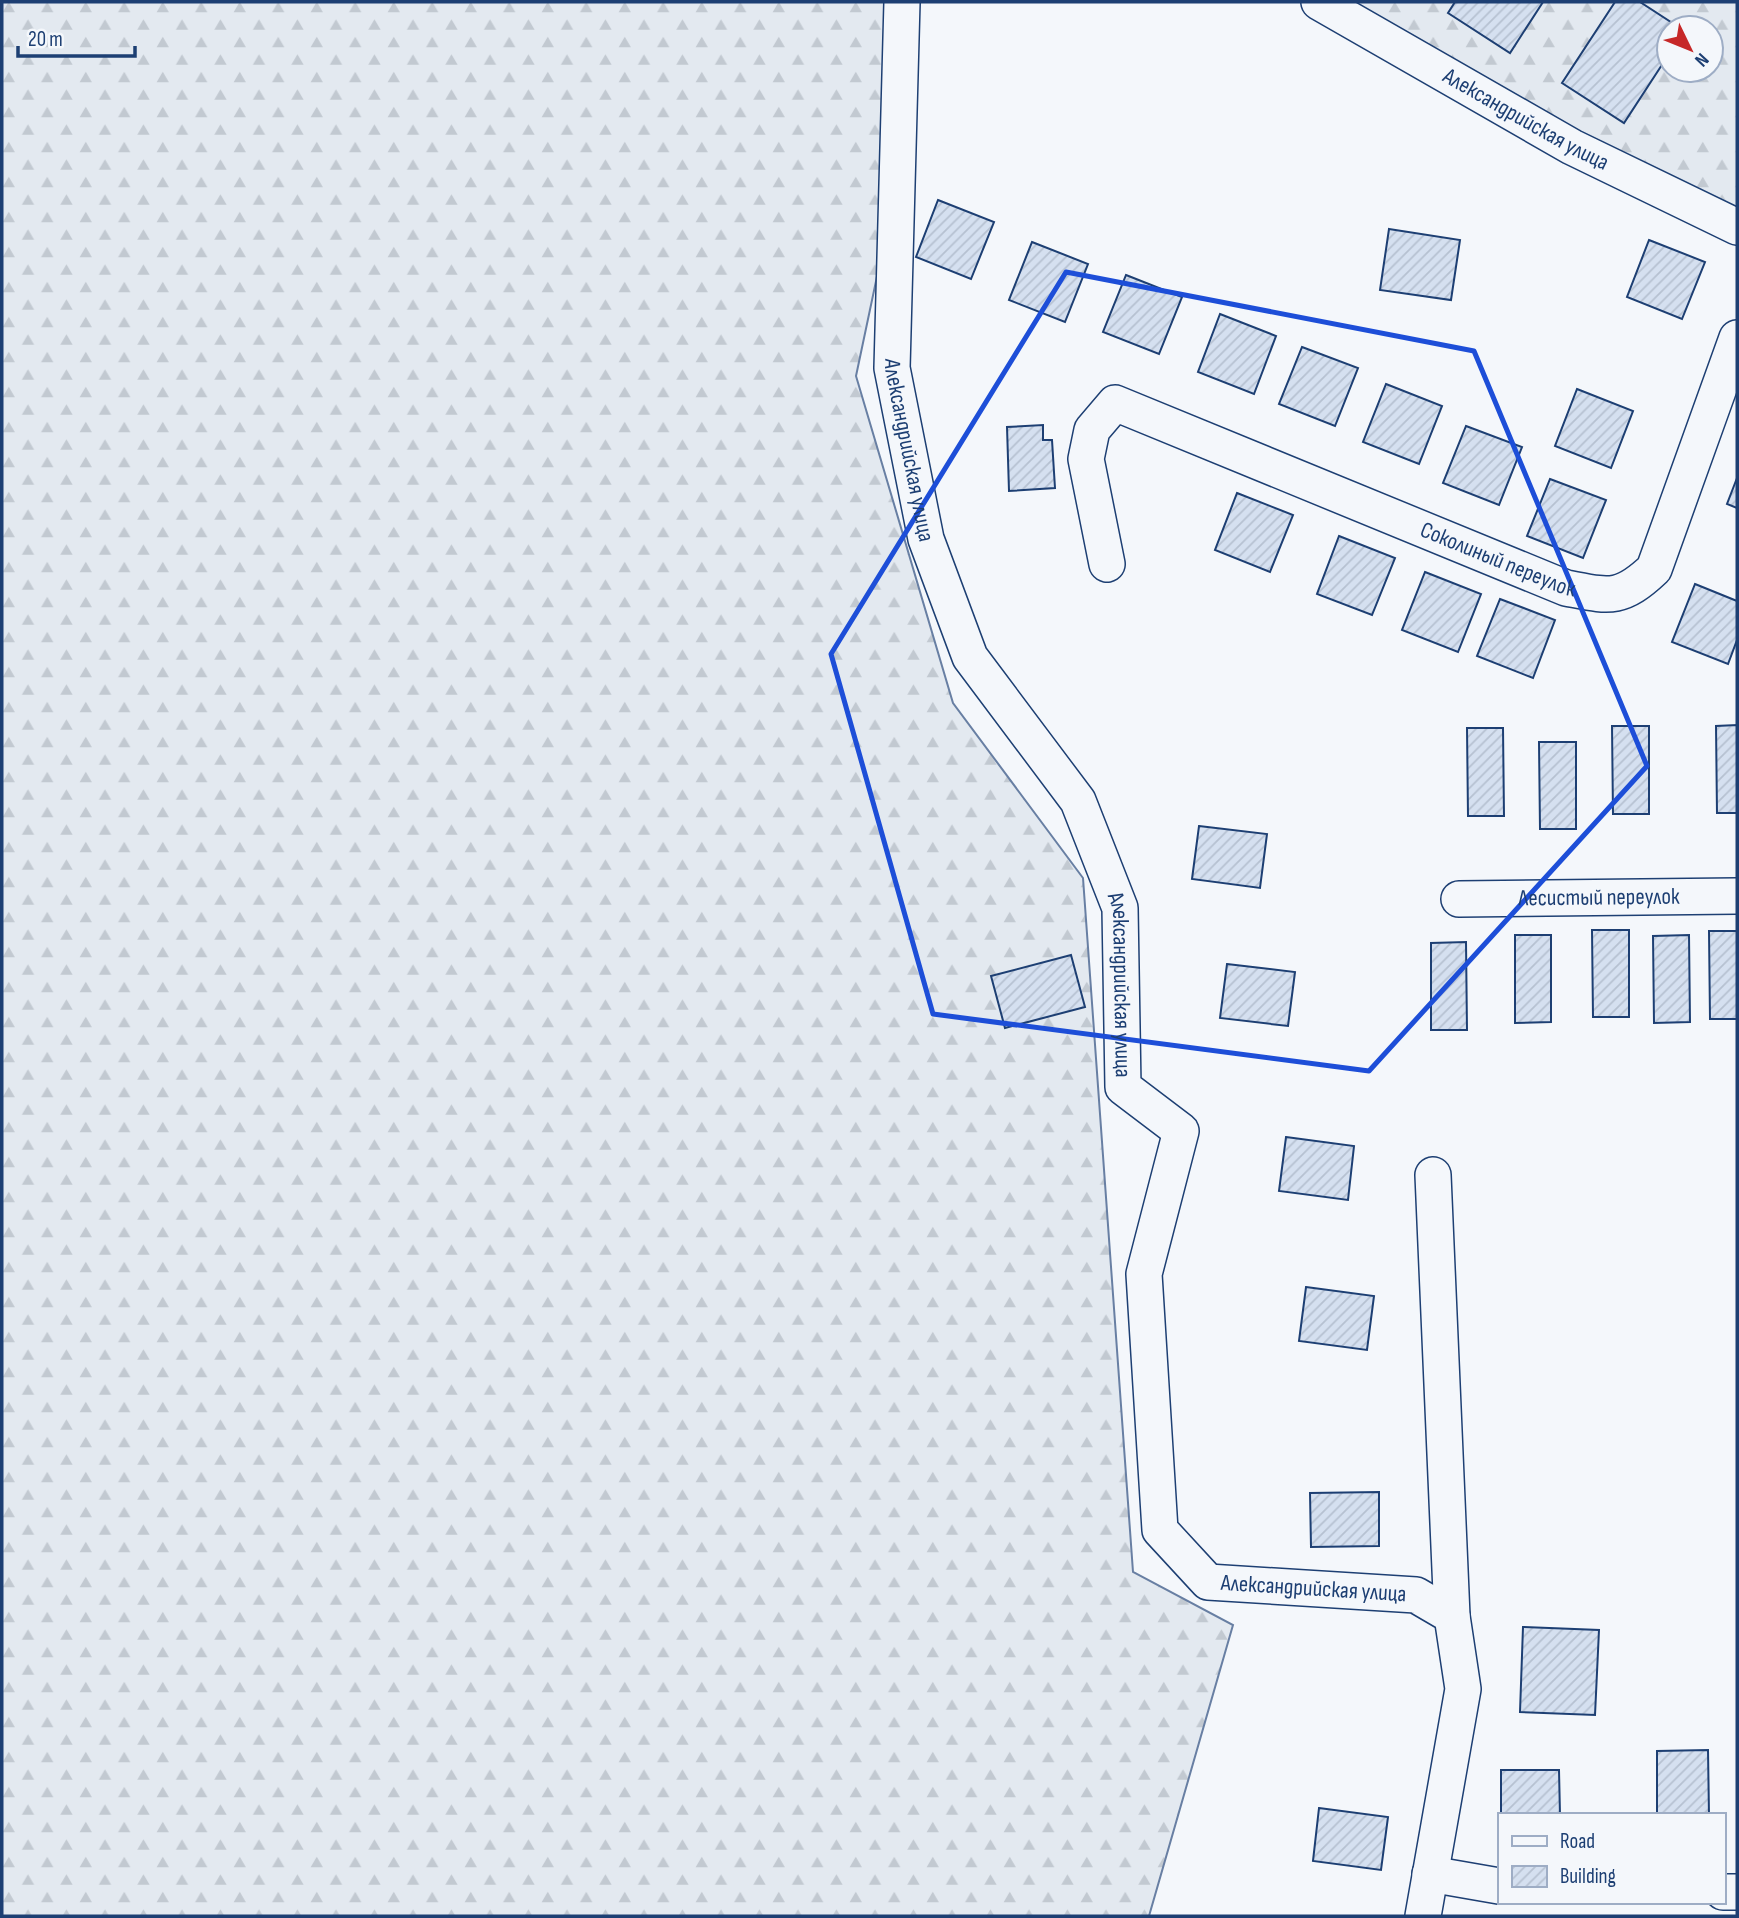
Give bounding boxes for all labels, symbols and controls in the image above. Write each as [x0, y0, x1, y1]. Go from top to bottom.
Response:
scale bar [18, 14, 135, 58]
north arrow [1655, 14, 1725, 84]
text: 20 m [28, 27, 63, 52]
text: N [1689, 48, 1713, 71]
street label: Александрийская улица [1437, 61, 1613, 177]
street label: Александрийская улица [878, 358, 940, 544]
street label: Соколиный переулок [1416, 516, 1578, 604]
street label: Лесистый переулок [1517, 883, 1680, 912]
street label: Александрийская улица [1101, 887, 1137, 1078]
street label: Александрийская улица [1219, 1569, 1407, 1608]
legend [1498, 1813, 1725, 1904]
text: Road [1560, 1829, 1595, 1854]
text: Building [1560, 1864, 1616, 1889]

